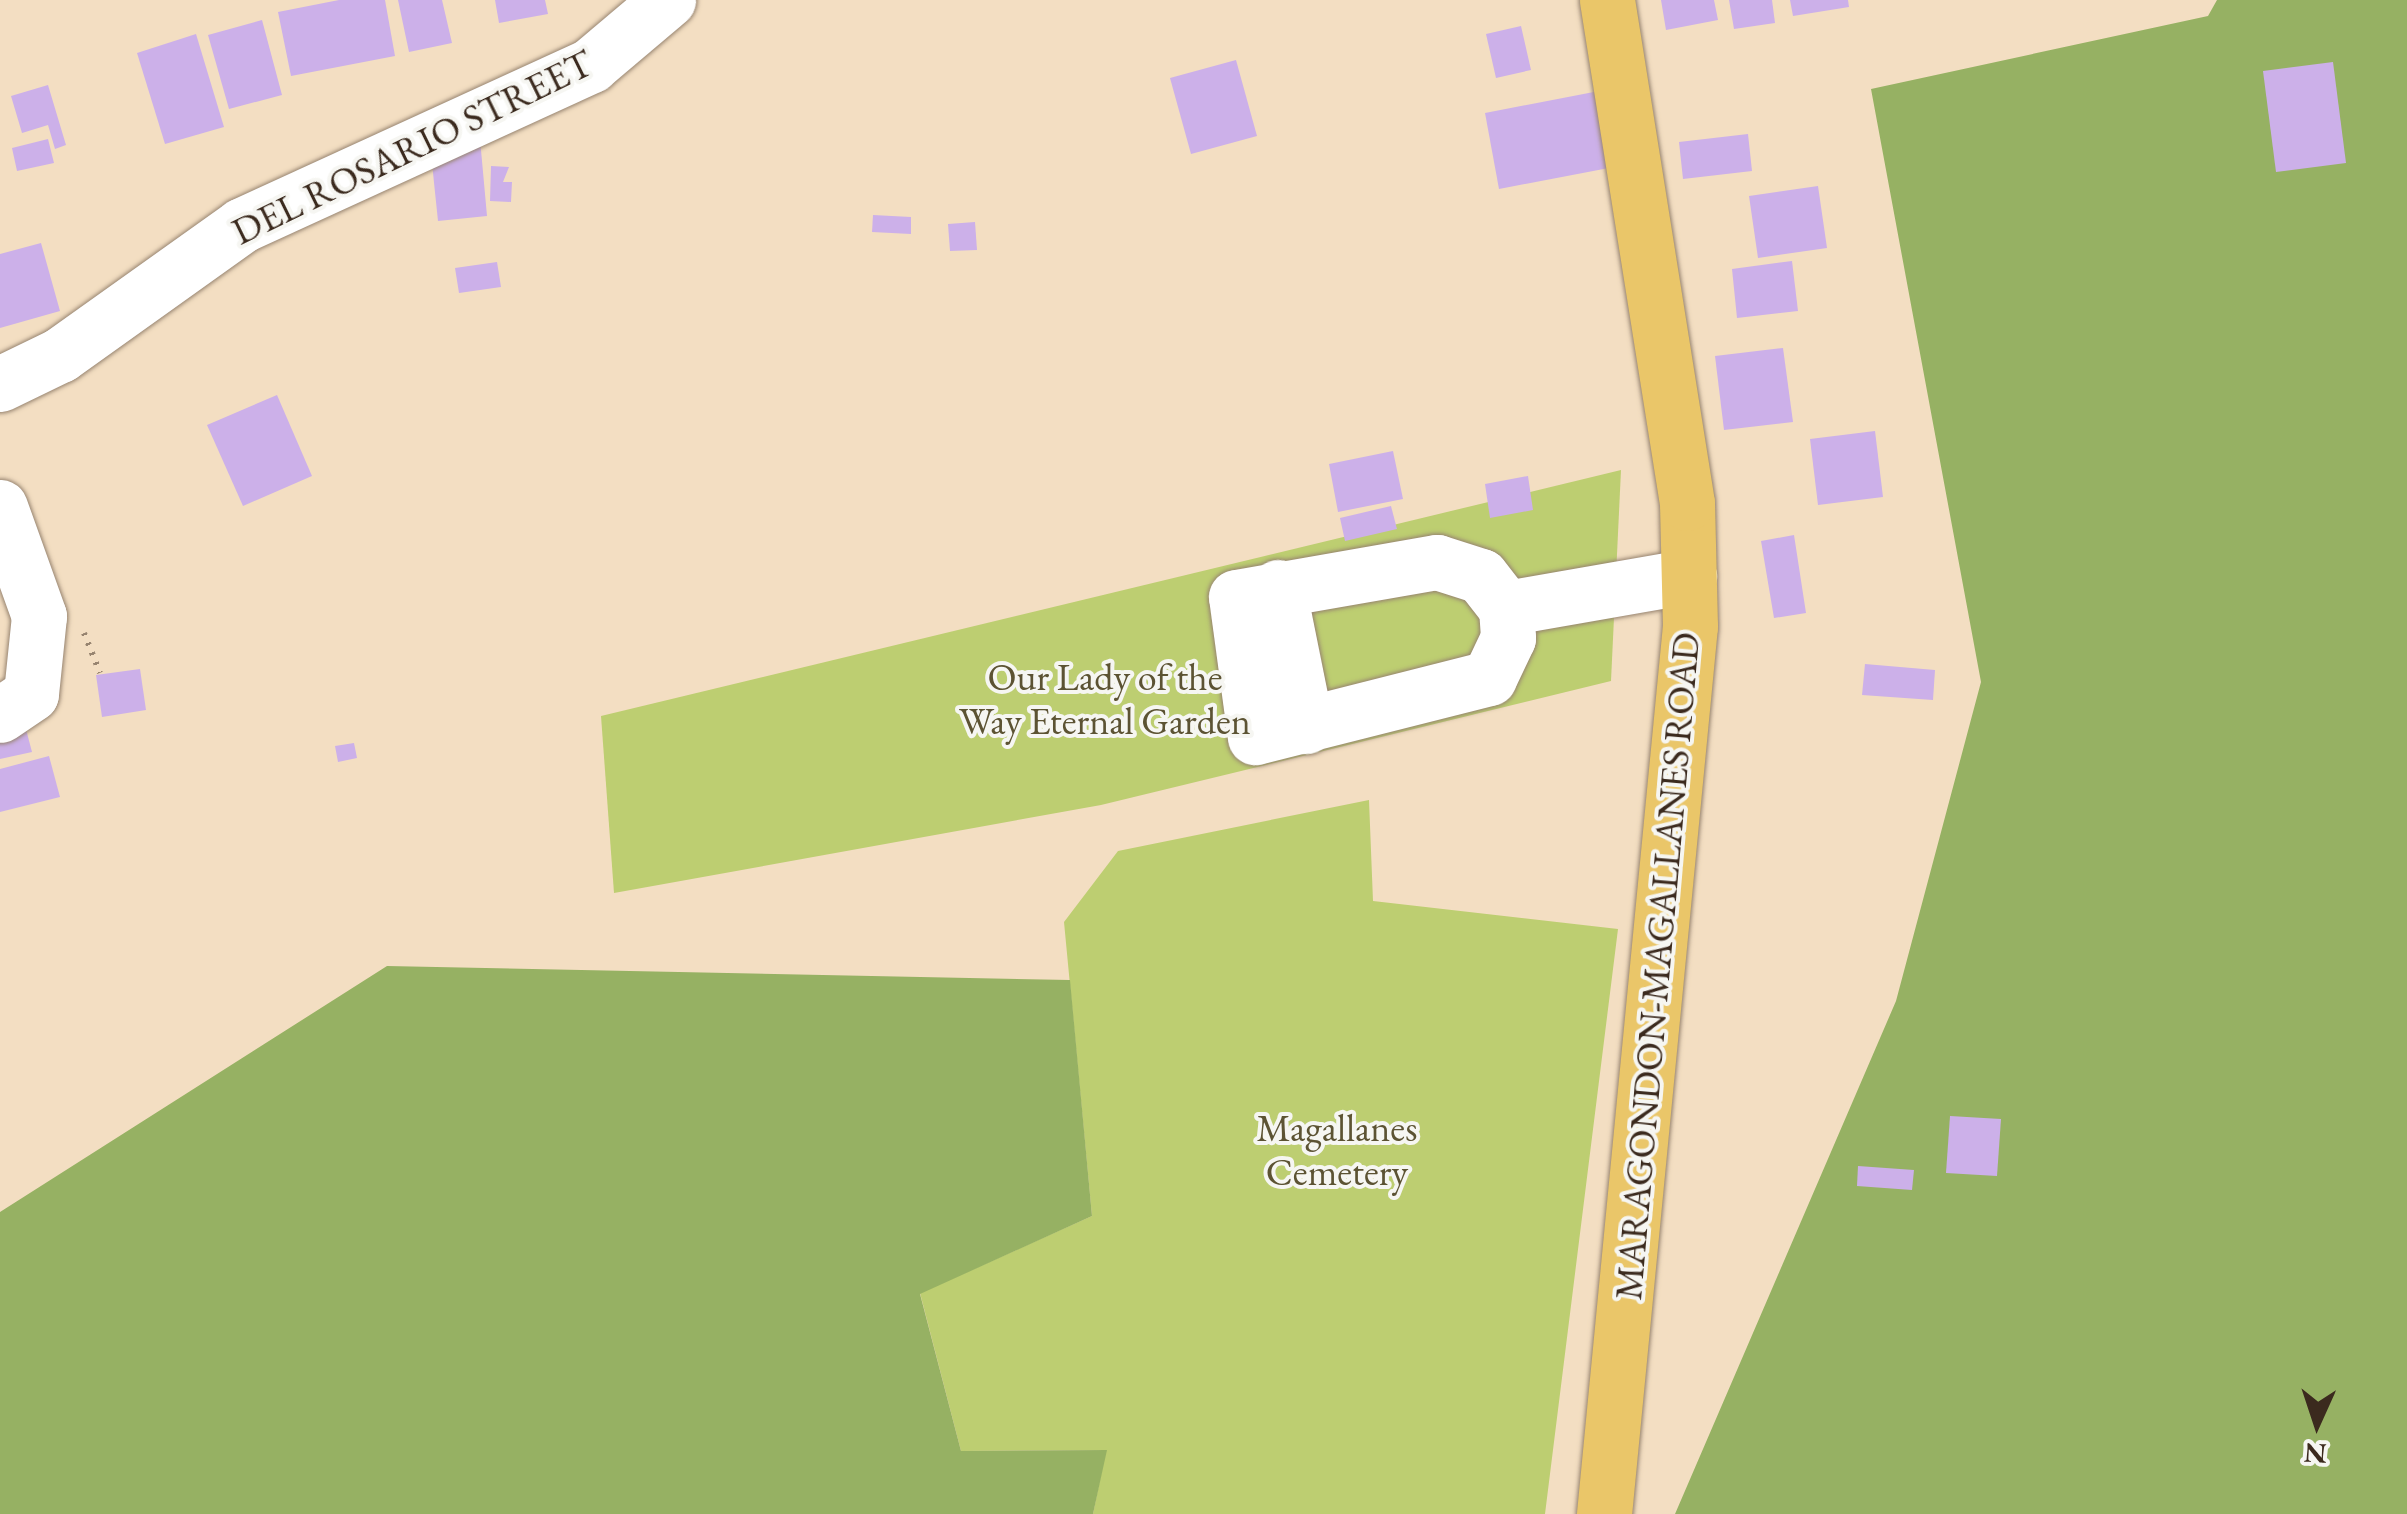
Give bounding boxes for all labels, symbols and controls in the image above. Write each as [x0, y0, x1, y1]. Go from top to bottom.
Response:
street label: DEL ROSARIO STREET [224, 40, 600, 254]
street label: MARAGONDON-MAGALLANES ROAD [1605, 630, 1709, 1302]
park label: Our Lady of the Way Eternal Garden [959, 654, 1251, 744]
park label: Magallanes Cemetery [1257, 1105, 1417, 1194]
north arrow [2267, 1374, 2367, 1474]
text: N [2303, 1435, 2328, 1473]

